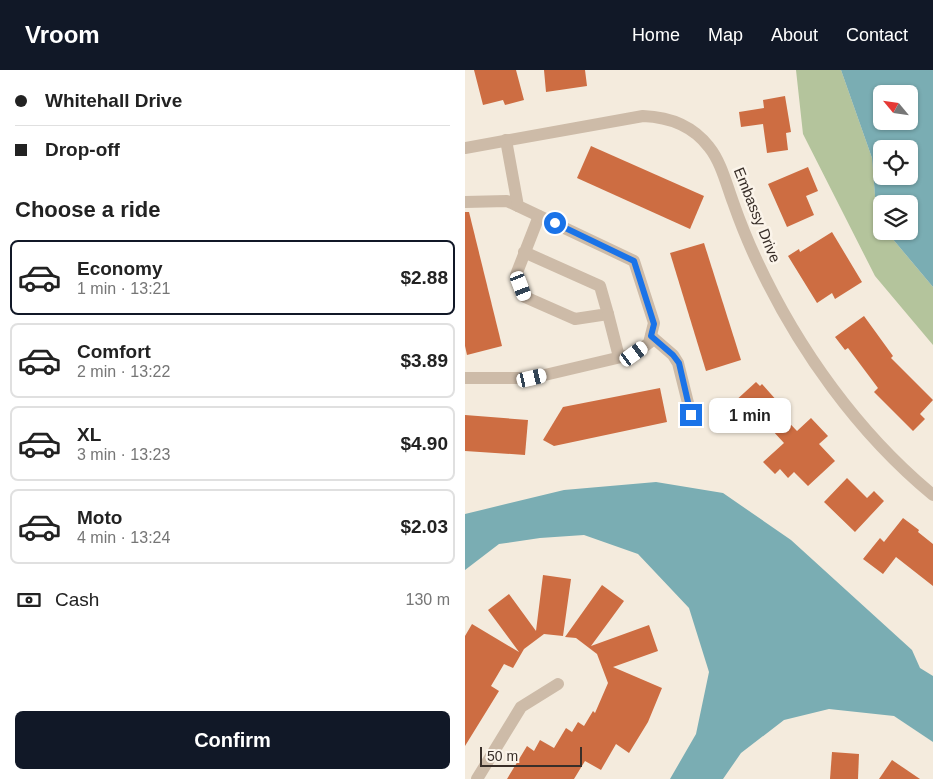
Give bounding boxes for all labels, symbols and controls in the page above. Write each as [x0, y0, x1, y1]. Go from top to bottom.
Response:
text: Vroom [25, 21, 100, 48]
text: Home [632, 25, 680, 45]
text: Map [708, 25, 743, 45]
text: About [771, 25, 818, 45]
text: Contact [846, 25, 908, 45]
north arrow [873, 85, 917, 130]
map controls [873, 85, 918, 240]
text: Whitehall Drive [45, 90, 182, 111]
text: Drop-off [45, 139, 120, 160]
button: locate [873, 140, 918, 185]
street label: Embassy Drive [731, 165, 784, 265]
button: layers [873, 195, 918, 240]
text: Choose a ride [15, 197, 160, 222]
route start [544, 212, 566, 234]
icon: car [17, 255, 62, 300]
text: Economy [77, 258, 163, 279]
text: $2.88 [400, 267, 448, 288]
car [508, 269, 533, 303]
text: 1 min · 13:21 [77, 280, 170, 297]
icon: car [17, 338, 62, 383]
car [617, 339, 650, 369]
text: Comfort [77, 341, 151, 362]
text: $3.89 [400, 350, 448, 371]
text: 2 min · 13:22 [77, 363, 170, 380]
car [515, 367, 548, 389]
callout: 1 min [709, 398, 791, 432]
route end [680, 404, 702, 426]
text: 1 min [729, 407, 771, 424]
icon: car [17, 421, 62, 466]
text: XL [77, 424, 101, 445]
text: $4.90 [400, 433, 448, 454]
text: 3 min · 13:23 [77, 446, 170, 463]
icon: car [17, 504, 62, 549]
text: Moto [77, 507, 122, 528]
text: $2.03 [400, 516, 448, 537]
text: 4 min · 13:24 [77, 529, 170, 546]
icon: cash [15, 586, 43, 614]
text: Cash [55, 589, 99, 610]
text: 130 m [406, 591, 450, 608]
button: Confirm [15, 711, 450, 769]
scale bar [480, 744, 583, 767]
text: 50 m [487, 748, 518, 764]

